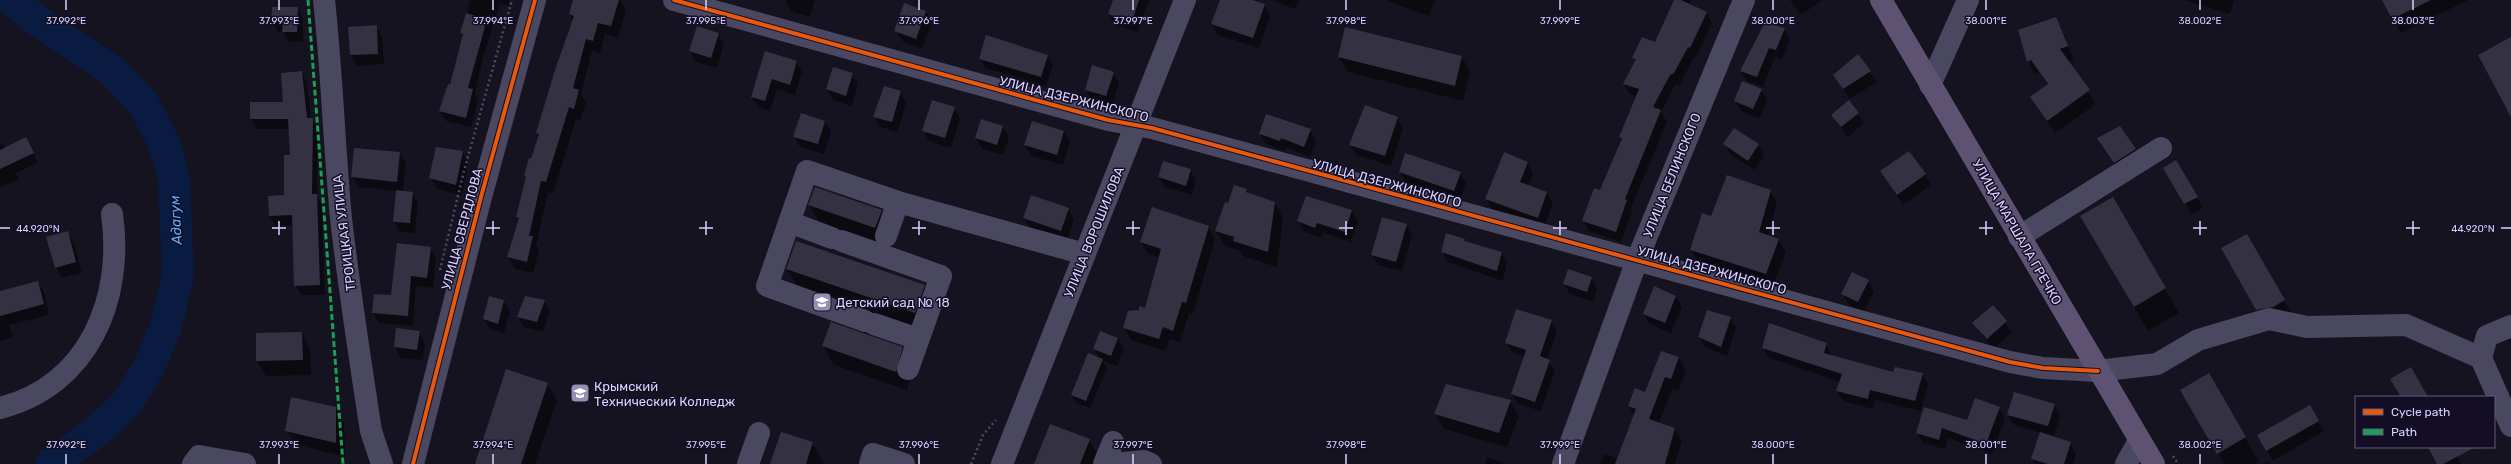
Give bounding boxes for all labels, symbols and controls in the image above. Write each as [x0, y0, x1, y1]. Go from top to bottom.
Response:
text: 37.992°E [46, 15, 86, 27]
text: 37.993°E [259, 15, 299, 27]
text: 37.994°E [473, 15, 513, 27]
text: 37.995°E [686, 15, 726, 27]
text: 37.996°E [899, 15, 939, 27]
text: 37.997°E [1113, 15, 1153, 27]
text: 37.998°E [1326, 15, 1366, 27]
text: 37.999°E [1540, 15, 1580, 27]
text: 38.000°E [1751, 15, 1795, 27]
text: 38.001°E [1965, 15, 2007, 27]
text: 38.002°E [2178, 15, 2222, 27]
text: 38.003°E [2391, 15, 2435, 27]
street label: УЛИЦА ДЗЕРЖИНСКОГО [998, 73, 1150, 125]
street label: УЛИЦА БЕЛИНСКОГО [1640, 111, 1704, 239]
street label: УЛИЦА ДЗЕРЖИНСКОГО [1311, 156, 1463, 210]
street label: УЛИЦА МАРШАЛА ГРЕЧКО [1969, 157, 2065, 307]
street label: УЛИЦА ВОРОШИЛОВА [1061, 164, 1127, 300]
street label: УЛИЦА СВЕРДЛОВА [438, 166, 486, 292]
street label: ТРОИЦКАЯ УЛИЦА [329, 174, 359, 292]
water label: Адагум [166, 195, 186, 246]
text: 44.920°N [16, 223, 60, 235]
text: 44.920°N [2451, 223, 2495, 235]
street label: УЛИЦА ДЗЕРЖИНСКОГО [1636, 243, 1788, 297]
school or university icon: Детский сад № 18 [811, 291, 833, 313]
place label: Детский сад № 18 [836, 295, 950, 310]
place label: Крымский Технический Колледж [594, 379, 736, 409]
school or university icon: Крымский Технический Колледж [569, 382, 591, 404]
legend [2355, 396, 2495, 448]
text: Cycle path [2391, 405, 2450, 419]
text: Path [2391, 425, 2417, 439]
text: 37.992°E [46, 439, 86, 451]
text: 37.993°E [259, 439, 299, 451]
text: 37.994°E [473, 439, 513, 451]
text: 37.995°E [686, 439, 726, 451]
text: 37.996°E [899, 439, 939, 451]
text: 37.997°E [1113, 439, 1153, 451]
text: 37.998°E [1326, 439, 1366, 451]
text: 37.999°E [1540, 439, 1580, 451]
text: 38.000°E [1751, 439, 1795, 451]
text: 38.001°E [1965, 439, 2007, 451]
text: 38.002°E [2178, 439, 2222, 451]

